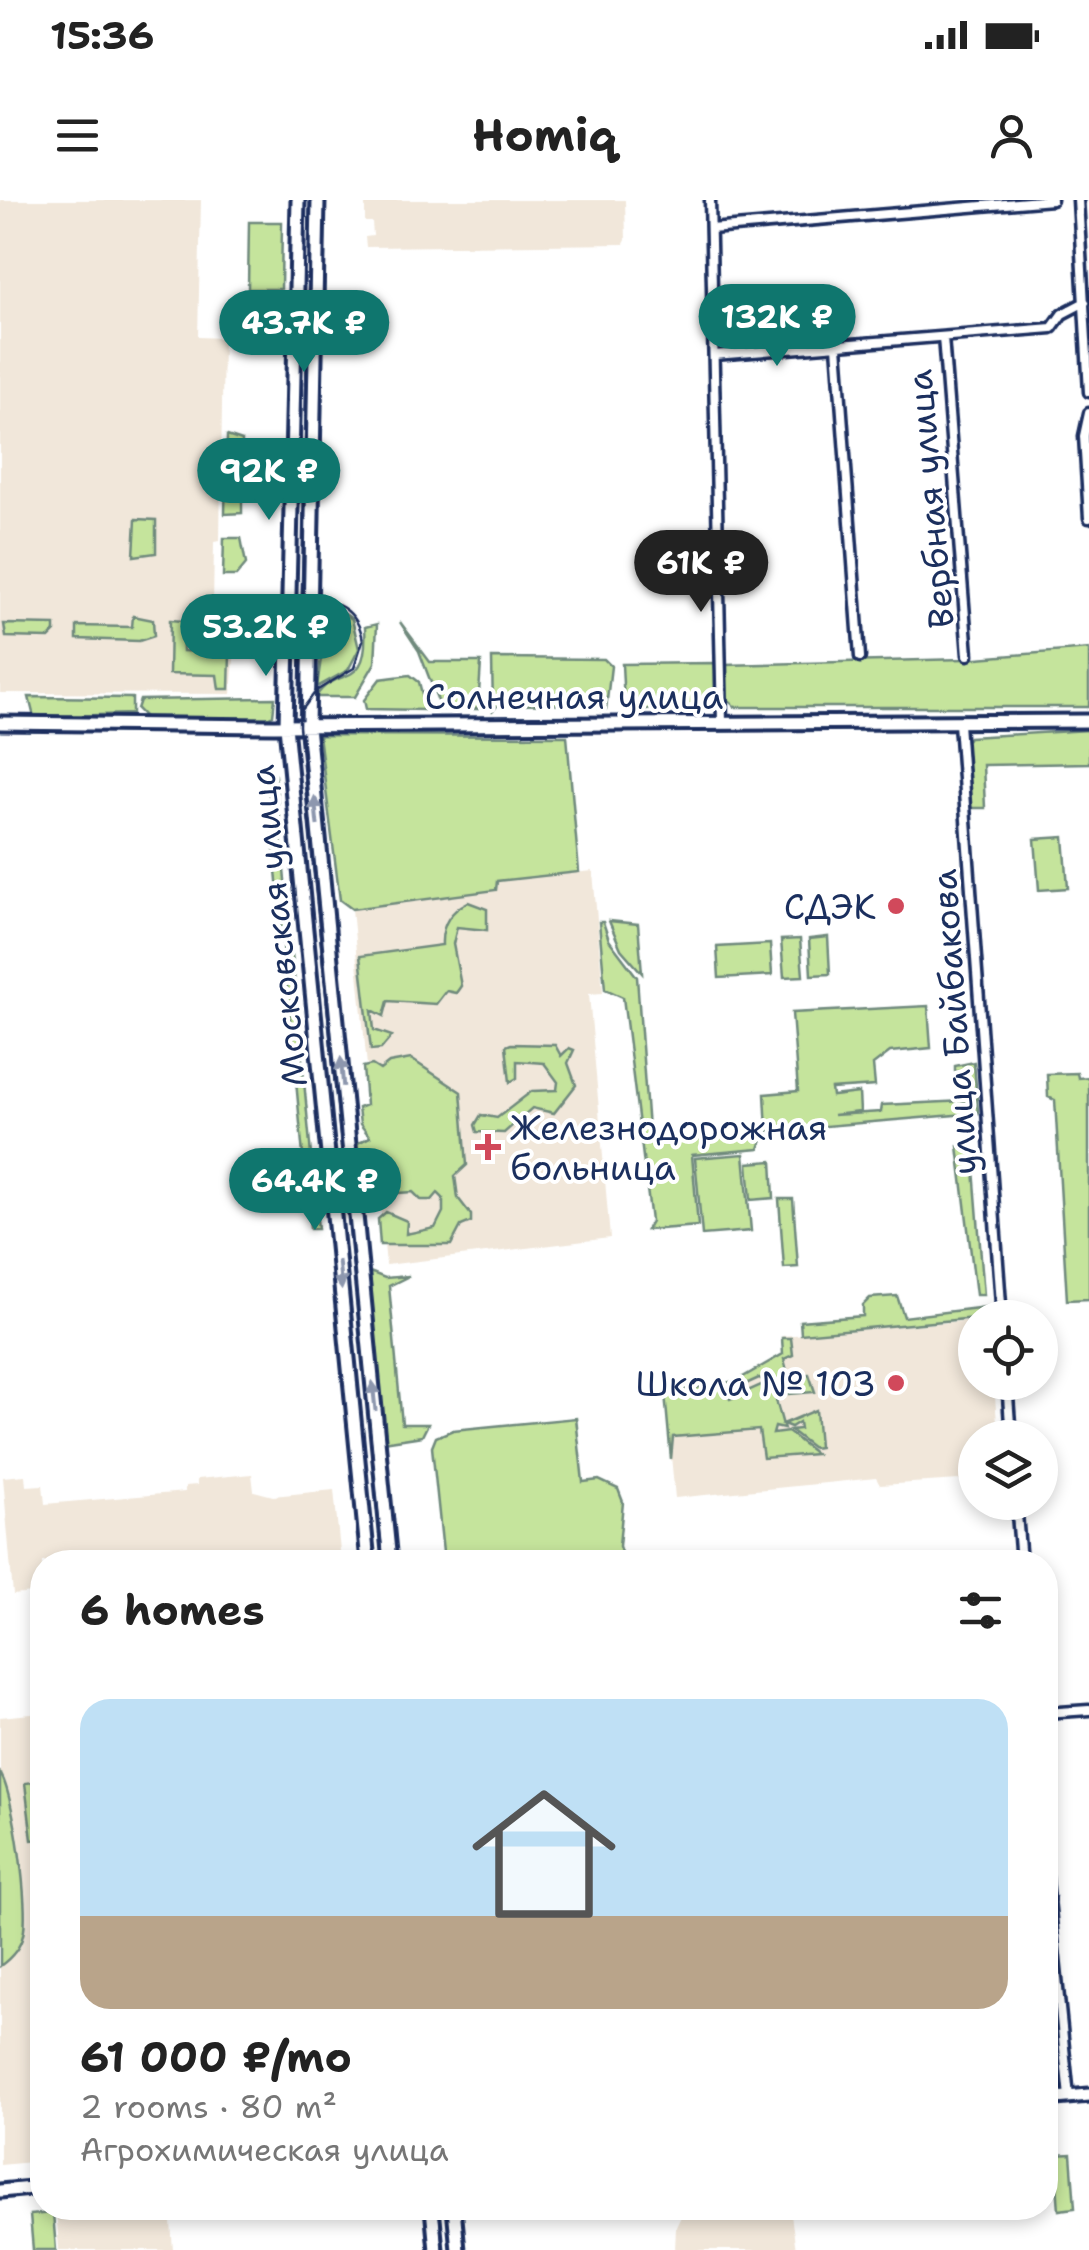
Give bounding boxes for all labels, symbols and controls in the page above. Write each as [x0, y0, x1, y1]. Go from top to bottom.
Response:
text: 15:36 [50, 10, 154, 61]
text: Homiq [472, 105, 617, 165]
icon: menu [50, 108, 105, 163]
icon: person [984, 108, 1039, 163]
pin: 132K ₽ [696, 284, 858, 369]
pin: 43.7K ₽ [212, 290, 396, 375]
text: 132K ₽ [721, 295, 833, 338]
text: 43.7K ₽ [241, 301, 367, 344]
street label: Вербная улица [895, 367, 965, 630]
pin: 92K ₽ [199, 438, 339, 523]
text: 92K ₽ [219, 449, 319, 492]
pin: 61K ₽ [631, 530, 771, 615]
text: 61K ₽ [656, 541, 746, 584]
pin: 53.2K ₽ [174, 594, 358, 679]
text: 53.2K ₽ [202, 605, 330, 648]
street label: Солнечная улица [425, 673, 723, 720]
street label: Московская улица [238, 762, 318, 1089]
one-way arrow [308, 795, 324, 827]
street label: улица Байбакова [920, 867, 988, 1177]
place label: СДЭК [784, 883, 876, 930]
marker: СДЭК [885, 895, 907, 917]
one-way arrow [333, 1056, 349, 1088]
place label: Железнодорожная больница [510, 1104, 827, 1191]
marker: Железнодорожная больница [475, 1134, 501, 1160]
pin: 64.4K ₽ [223, 1148, 407, 1233]
text: 64.4K ₽ [251, 1159, 379, 1202]
one-way arrow [332, 1259, 348, 1291]
map controls [958, 1300, 1058, 1520]
button: locate [958, 1300, 1058, 1400]
place label: Школа № 103 [636, 1360, 876, 1407]
marker: Школа № 103 [885, 1372, 907, 1394]
one-way arrow [366, 1379, 382, 1411]
button: layers [958, 1420, 1058, 1520]
text: 6 homes [80, 1582, 265, 1638]
icon: filters [953, 1583, 1008, 1638]
icon: home [454, 1764, 634, 1944]
text: 61 000 ₽/mo [80, 2029, 352, 2085]
text: 2 rooms · 80 m² [80, 2085, 337, 2128]
text: Агрохимическая улица [80, 2128, 449, 2171]

